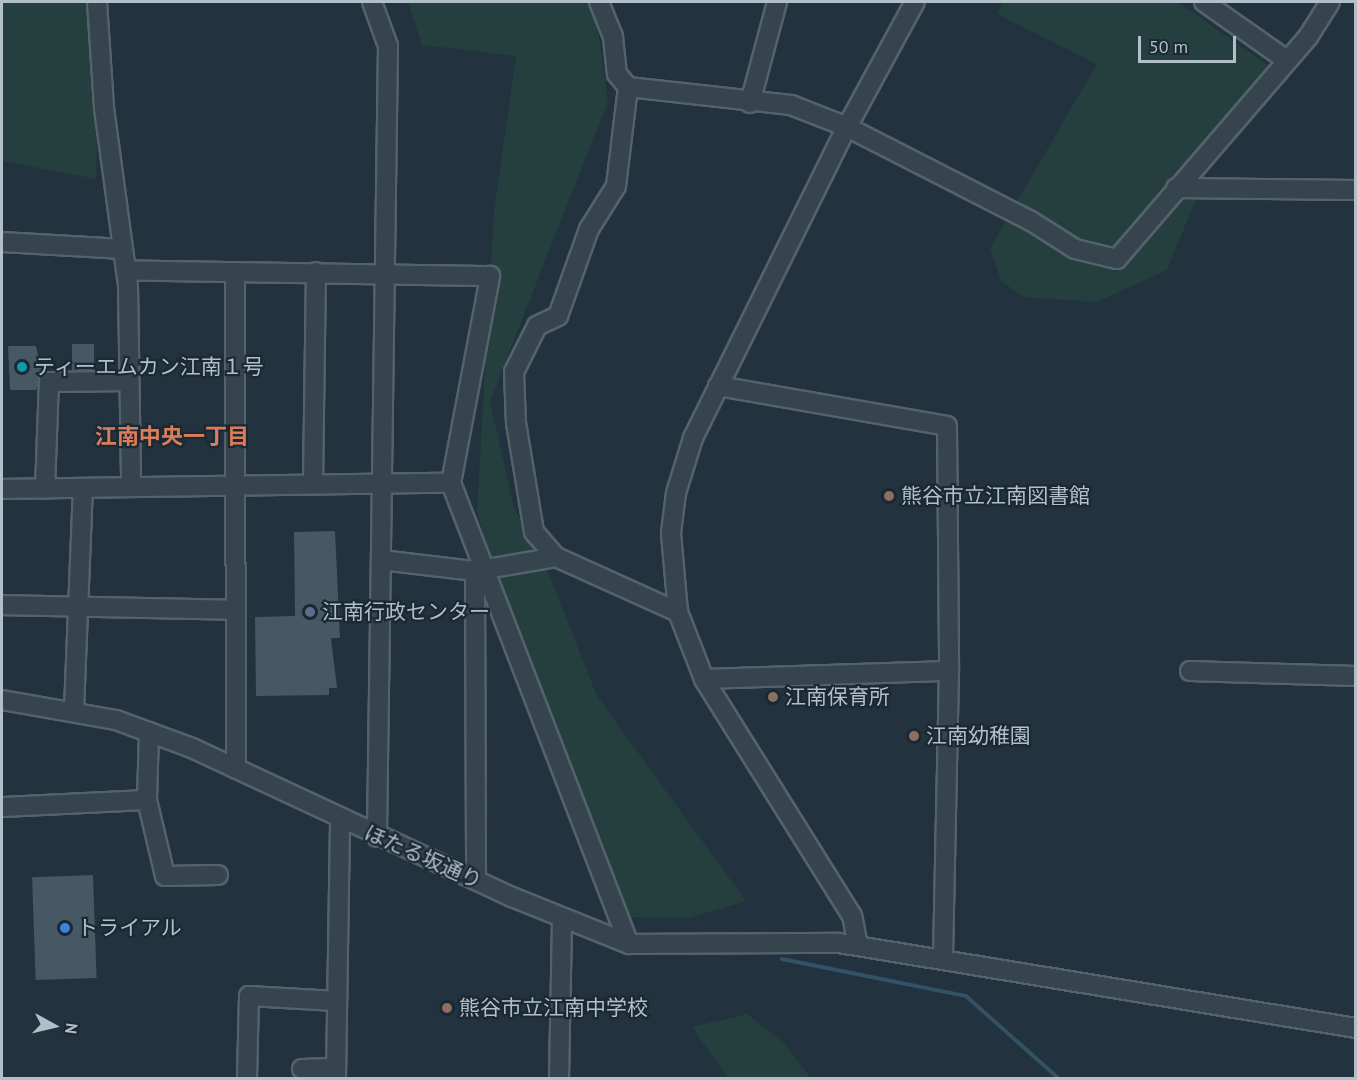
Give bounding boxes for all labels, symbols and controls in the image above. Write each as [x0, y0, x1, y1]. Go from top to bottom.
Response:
scale bar [1141, 24, 1238, 62]
text: 50 m [1149, 35, 1188, 58]
place label: ティーエムカン江南１号 [34, 354, 265, 380]
marker: ティーエムカン江南１号 [15, 360, 29, 374]
district label: 江南中央一丁目 [95, 424, 249, 450]
place label: 熊谷市立江南図書館 [901, 483, 1090, 509]
marker: 熊谷市立江南図書館 [882, 489, 896, 503]
place label: 江南行政センター [322, 599, 490, 625]
marker: 江南行政センター [303, 605, 317, 619]
place label: 江南保育所 [785, 684, 890, 710]
marker: 江南保育所 [766, 690, 780, 704]
place label: 江南幼稚園 [926, 723, 1031, 749]
marker: 江南幼稚園 [907, 729, 921, 743]
street label: ほたる坂通り [360, 820, 486, 894]
place label: トライアル [77, 915, 182, 941]
marker: トライアル [58, 921, 72, 935]
place label: 熊谷市立江南中学校 [459, 995, 648, 1021]
north arrow [24, 996, 84, 1056]
marker: 熊谷市立江南中学校 [440, 1001, 454, 1015]
text: N [61, 1022, 82, 1035]

